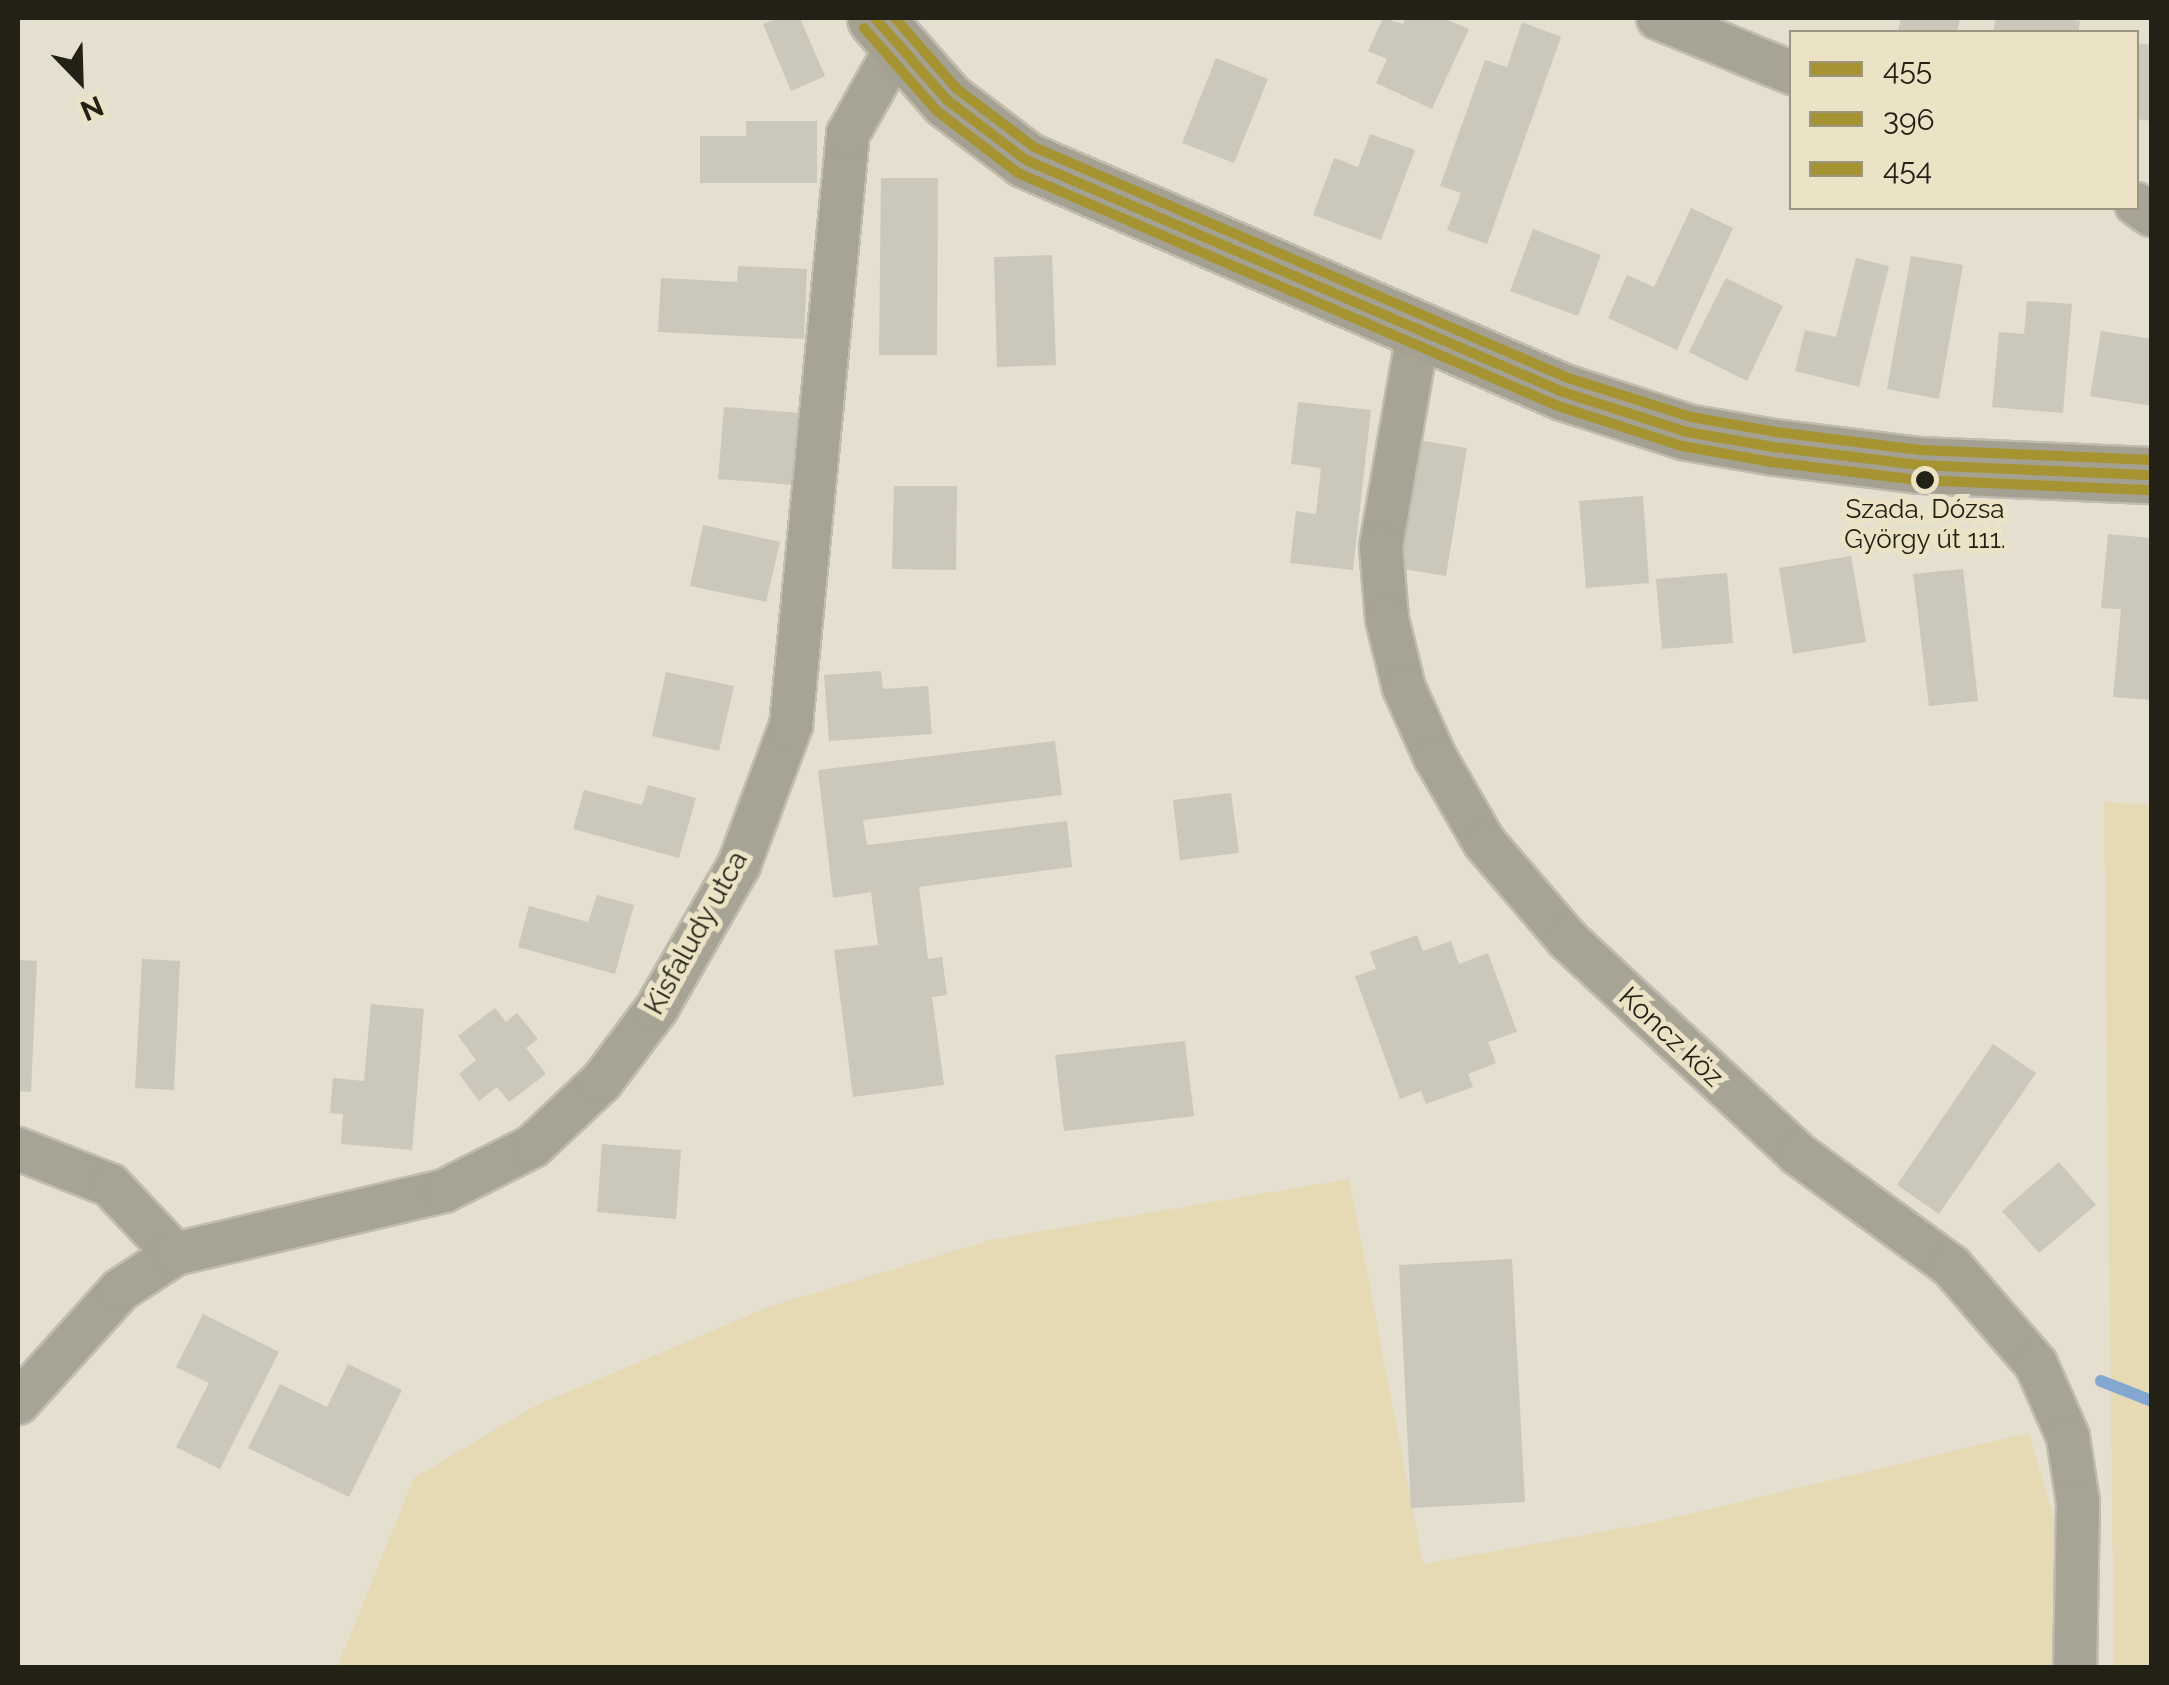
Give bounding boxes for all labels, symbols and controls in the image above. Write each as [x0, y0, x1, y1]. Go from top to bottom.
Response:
north arrow [30, 30, 130, 130]
legend [1789, 30, 2139, 210]
text: 455 [1883, 52, 1932, 87]
text: N [76, 89, 108, 127]
text: 396 [1883, 102, 1935, 137]
text: 454 [1883, 152, 1932, 187]
marker: Szada, Dózsa György út 111. [1915, 470, 1935, 490]
place label: Szada, Dózsa György út 111. [1844, 494, 2006, 556]
street label: Kisfaludy utca [637, 845, 755, 1021]
street label: Koncz köz [1612, 980, 1730, 1094]

